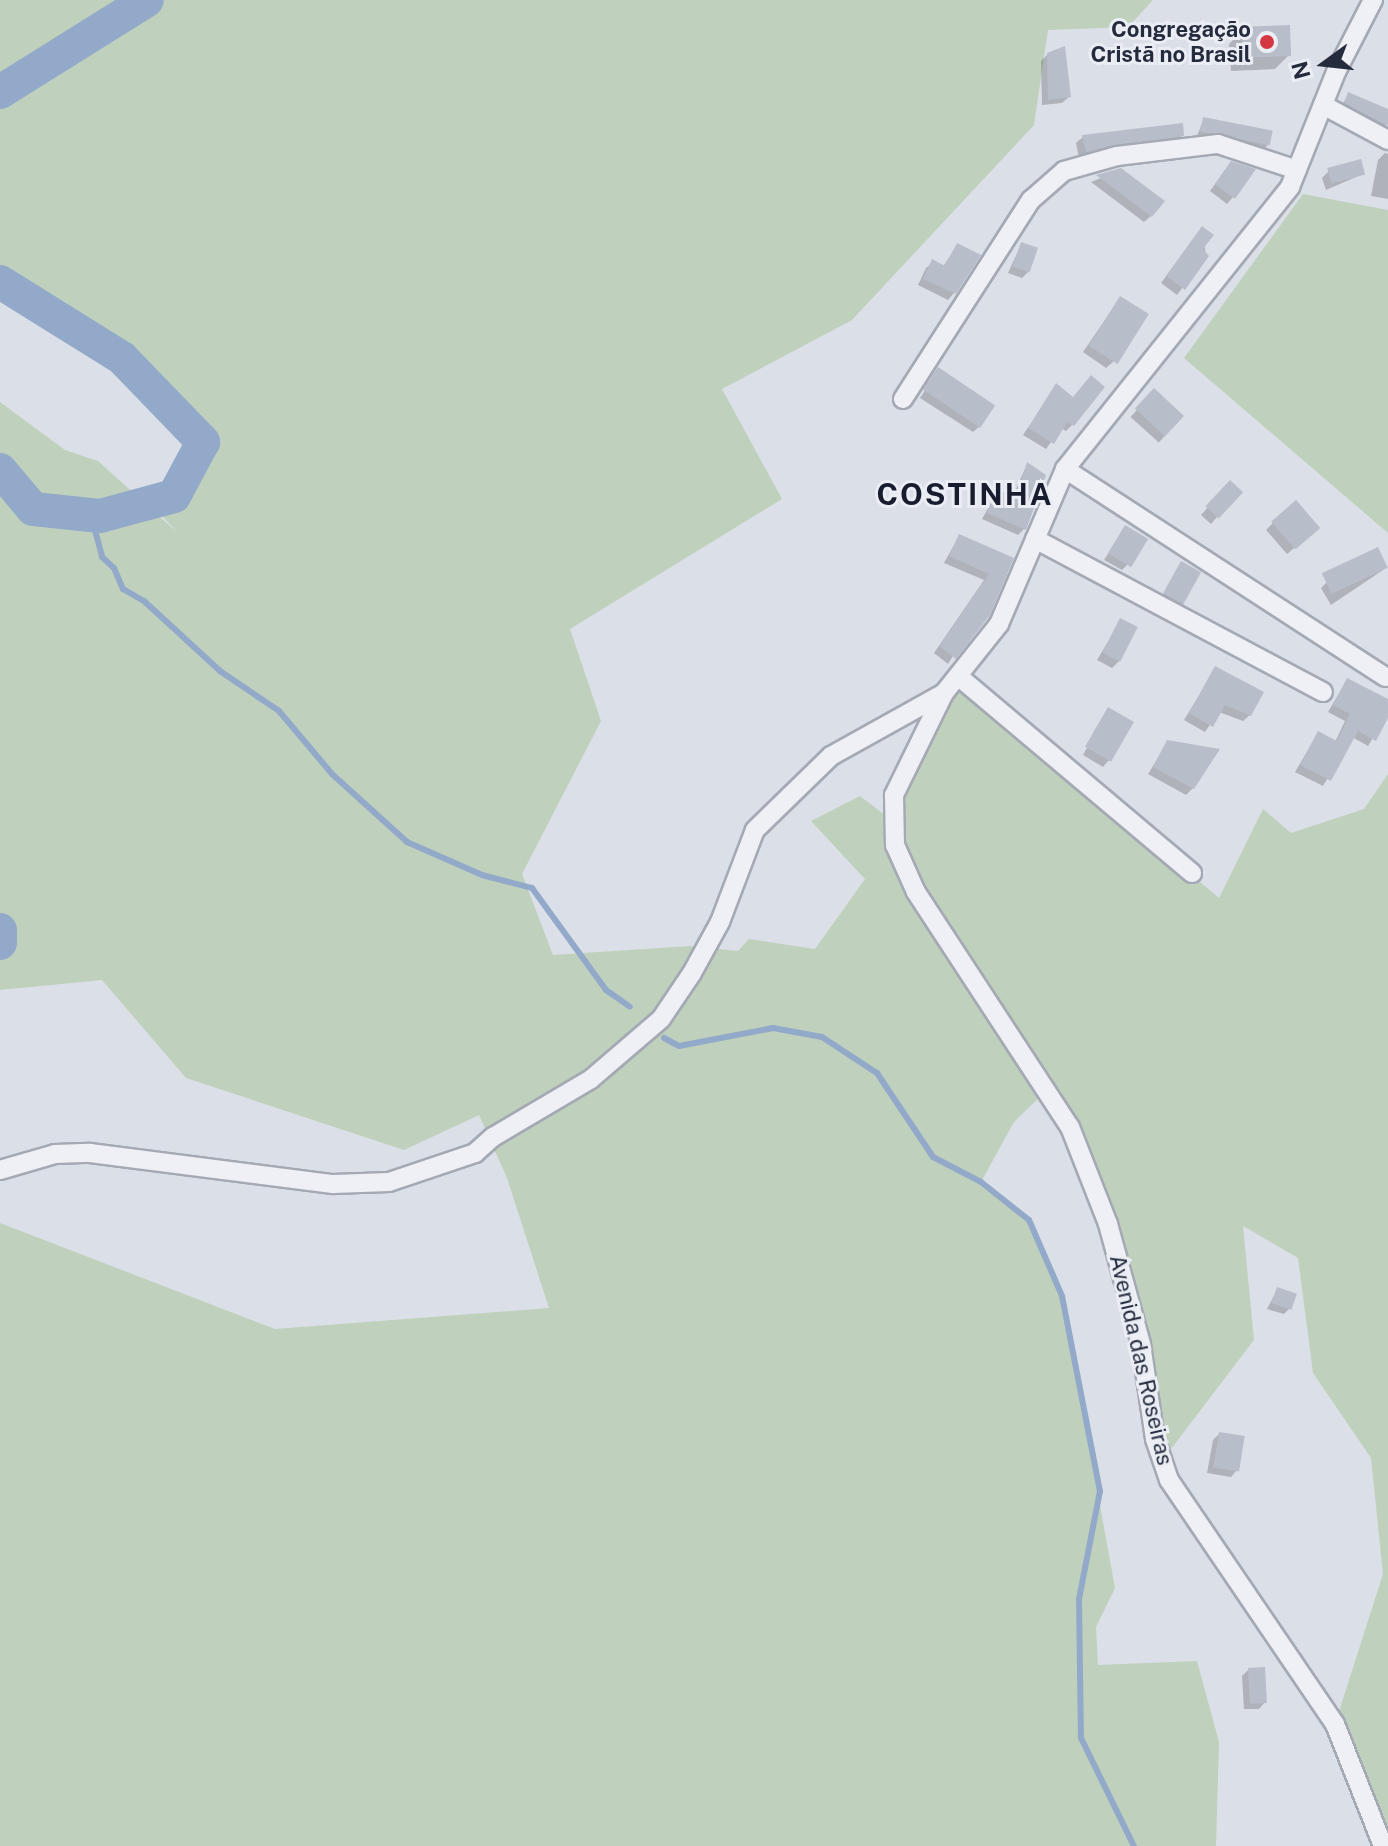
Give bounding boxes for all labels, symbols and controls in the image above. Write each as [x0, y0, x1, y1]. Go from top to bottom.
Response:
place label: Congregação Cristã no Brasil [1091, 16, 1251, 68]
north arrow [1284, 24, 1364, 104]
marker: Congregação Cristã no Brasil [1258, 33, 1276, 51]
text: N [1286, 59, 1316, 82]
district label: COSTINHA [876, 476, 1054, 512]
street label: Avenida das Roseiras [1104, 1252, 1178, 1468]

